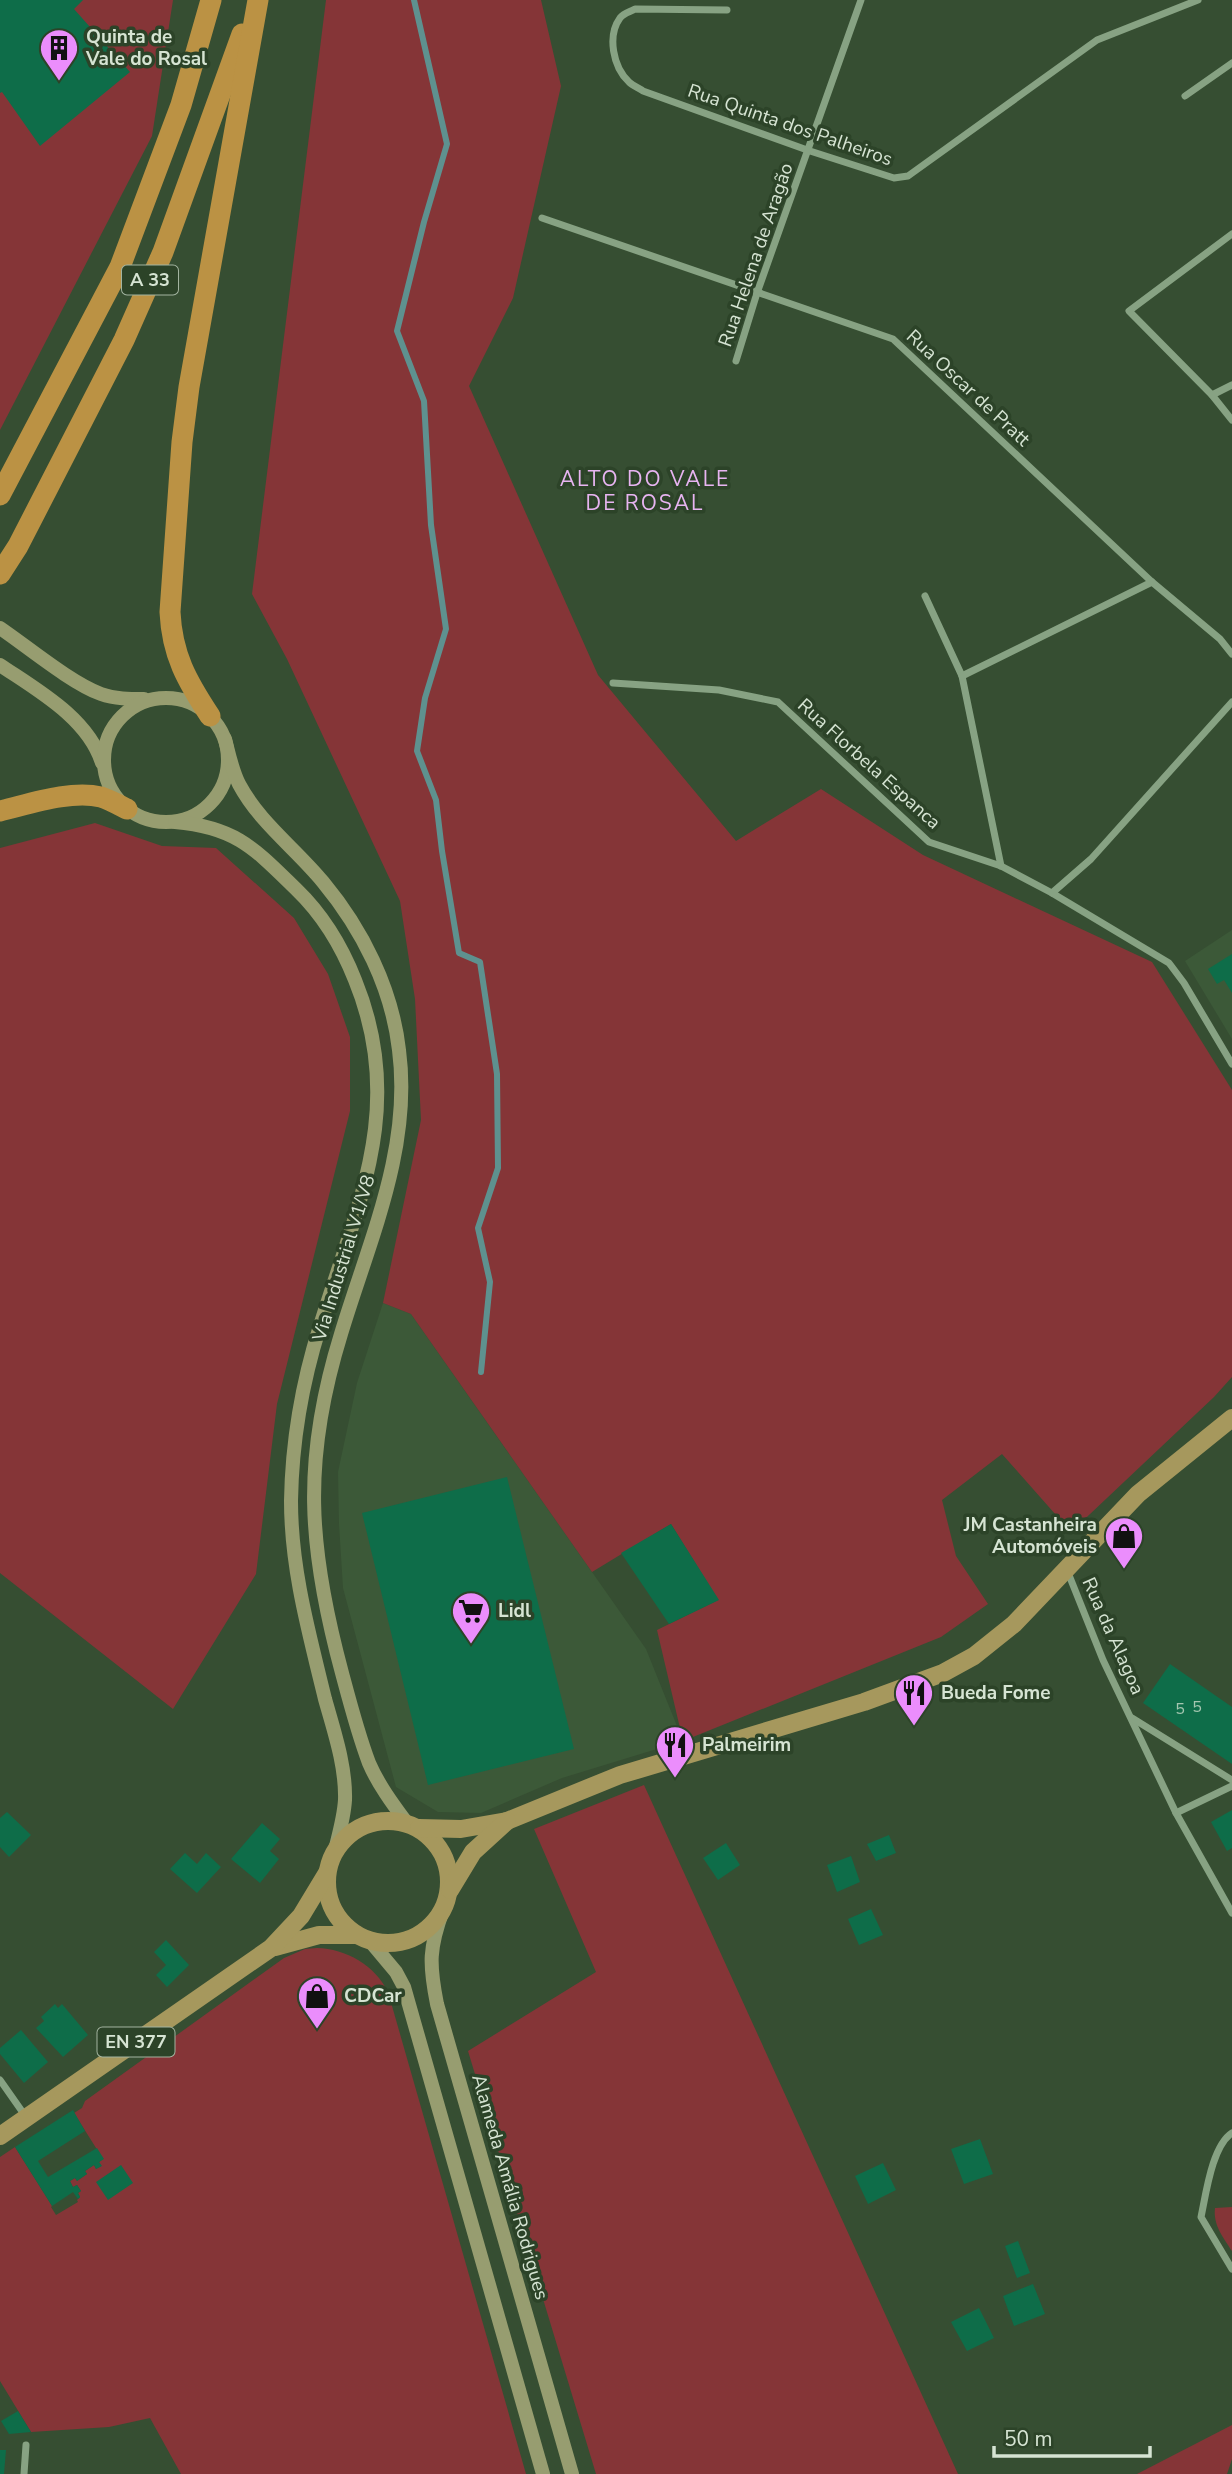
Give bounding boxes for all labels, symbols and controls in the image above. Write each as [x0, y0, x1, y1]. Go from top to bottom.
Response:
place label: Quinta de Vale do Rosal [85, 24, 207, 72]
building icon: Quinta de Vale do Rosal [38, 27, 80, 82]
street label: Rua Quinta dos Palheiros [684, 78, 896, 172]
street label: Rua Helena de Aragão [712, 160, 800, 350]
road number: A 33 [122, 266, 178, 294]
street label: Rua Oscar de Pratt [901, 324, 1036, 452]
district label: ALTO DO VALE DE ROSAL [560, 465, 730, 517]
street label: Rua Florbela Espanca [792, 693, 946, 835]
street label: Via Industrial V1/V8 [306, 1172, 382, 1345]
place label: JM Castanheira Automóveis [963, 1512, 1097, 1560]
shop icon: JM Castanheira Automóveis [1103, 1515, 1145, 1570]
street label: Rua da Alagoa [1076, 1573, 1150, 1699]
supermarket icon: Lidl [450, 1590, 492, 1645]
place label: Lidl [498, 1598, 531, 1624]
restaurant icon: Bueda Fome [893, 1672, 935, 1727]
place label: Bueda Fome [941, 1680, 1051, 1706]
house number: 5 [1192, 1696, 1202, 1718]
house number: 5 [1175, 1698, 1185, 1720]
restaurant icon: Palmeirim [654, 1724, 696, 1779]
place label: Palmeirim [702, 1732, 791, 1758]
shop icon: CDCar [296, 1975, 338, 2030]
place label: CDCar [344, 1983, 402, 2009]
road number: EN 377 [97, 2028, 174, 2056]
street label: Alameda Amália Rodrigues [465, 2071, 555, 2303]
scale bar [994, 2414, 1150, 2458]
text: 50 m [1004, 2425, 1053, 2453]

